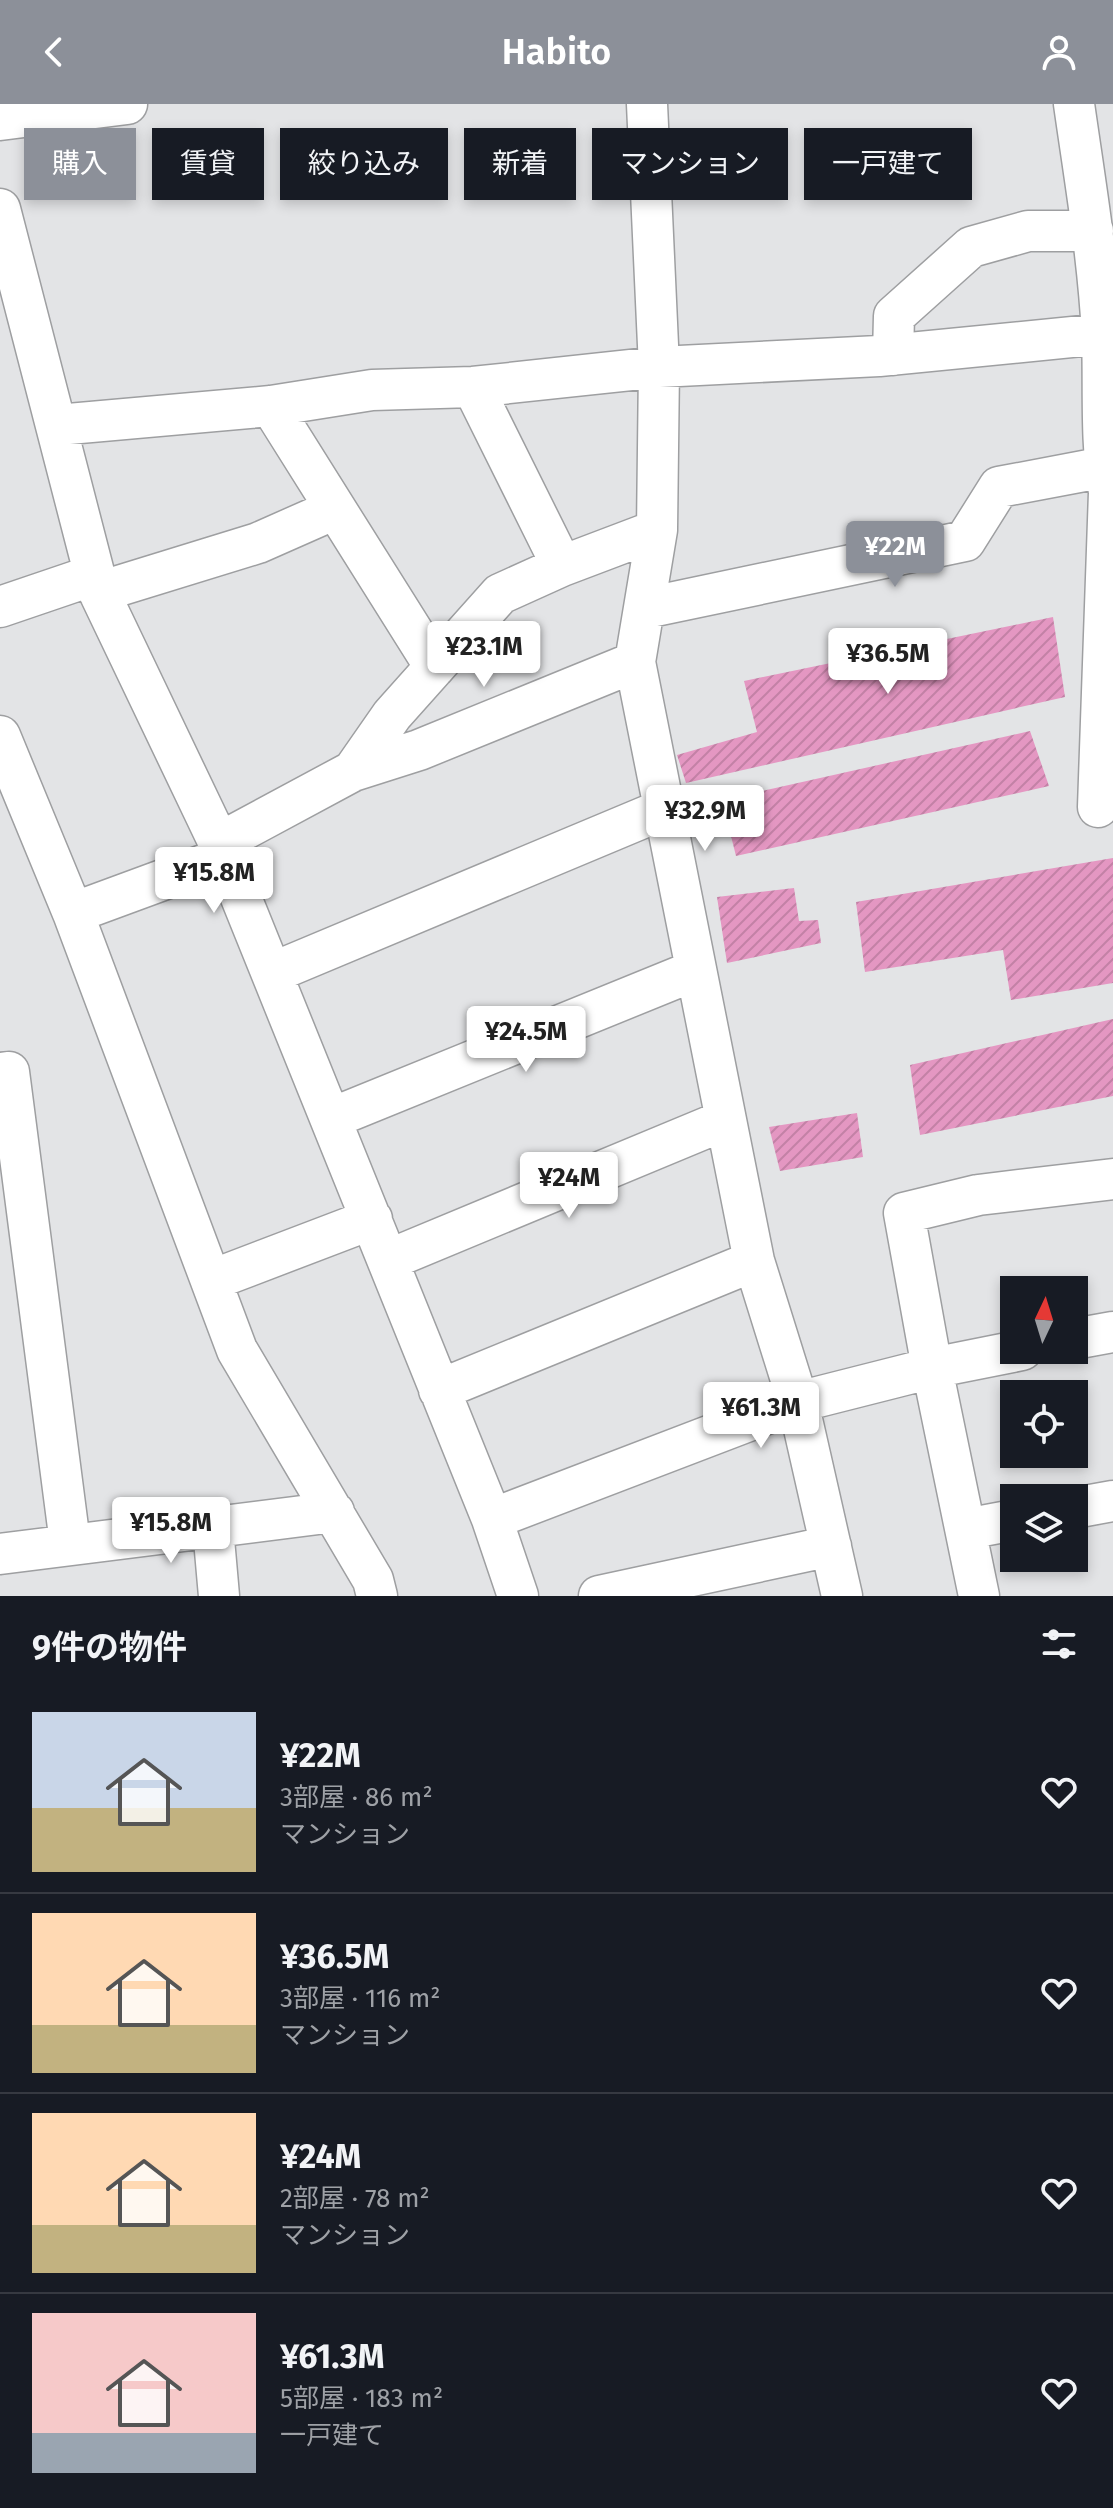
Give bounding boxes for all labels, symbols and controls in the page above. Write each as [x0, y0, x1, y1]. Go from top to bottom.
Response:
icon: back [32, 30, 76, 74]
text: Habito [502, 30, 611, 74]
icon: person [1037, 30, 1081, 74]
chip: 購入 [24, 128, 136, 200]
chip: 賃貸 [152, 128, 264, 200]
chip: 絞り込み [280, 128, 448, 200]
chip: 新着 [464, 128, 576, 200]
chip: マンション [592, 128, 788, 200]
chip: 一戸建て [804, 128, 972, 200]
pin: ¥22M [848, 521, 942, 589]
text: ¥22M [864, 531, 926, 562]
pin: ¥23.1M [419, 621, 549, 689]
pin: ¥36.5M [823, 628, 953, 696]
text: ¥23.1M [445, 631, 523, 662]
text: ¥36.5M [846, 638, 930, 669]
pin: ¥32.9M [640, 785, 770, 853]
text: ¥32.9M [664, 795, 746, 826]
pin: ¥15.8M [149, 847, 279, 915]
text: ¥15.8M [173, 857, 255, 888]
pin: ¥24.5M [461, 1006, 591, 1074]
text: ¥24.5M [485, 1016, 567, 1047]
pin: ¥24M [522, 1152, 616, 1220]
text: ¥24M [538, 1162, 600, 1193]
north arrow [1000, 1276, 1088, 1364]
map controls [1000, 1276, 1088, 1572]
button: locate [1000, 1380, 1088, 1468]
pin: ¥61.3M [696, 1382, 826, 1450]
text: ¥61.3M [721, 1392, 801, 1423]
button: layers [1000, 1484, 1088, 1572]
pin: ¥15.8M [106, 1497, 236, 1565]
text: ¥15.8M [130, 1507, 212, 1538]
icon: filters [1037, 1622, 1081, 1666]
text: 9件の物件 [32, 1627, 187, 1668]
text: ¥22M [280, 1735, 361, 1776]
icon: home [96, 1744, 192, 1840]
icon: heart [1037, 1770, 1081, 1814]
text: 3部屋 · 86 m² [280, 1782, 433, 1813]
text: マンション [280, 1819, 410, 1850]
text: ¥36.5M [280, 1936, 389, 1977]
icon: home [96, 1945, 192, 2041]
icon: heart [1037, 1971, 1081, 2015]
text: 3部屋 · 116 m² [280, 1983, 440, 2014]
text: マンション [280, 2020, 410, 2051]
text: ¥24M [280, 2136, 361, 2177]
icon: home [96, 2145, 192, 2241]
icon: heart [1037, 2171, 1081, 2215]
text: 2部屋 · 78 m² [280, 2183, 430, 2214]
text: マンション [280, 2220, 410, 2251]
text: ¥61.3M [280, 2336, 384, 2377]
icon: home [96, 2345, 192, 2441]
icon: heart [1037, 2371, 1081, 2415]
text: 5部屋 · 183 m² [280, 2383, 443, 2414]
text: 一戸建て [280, 2420, 384, 2451]

